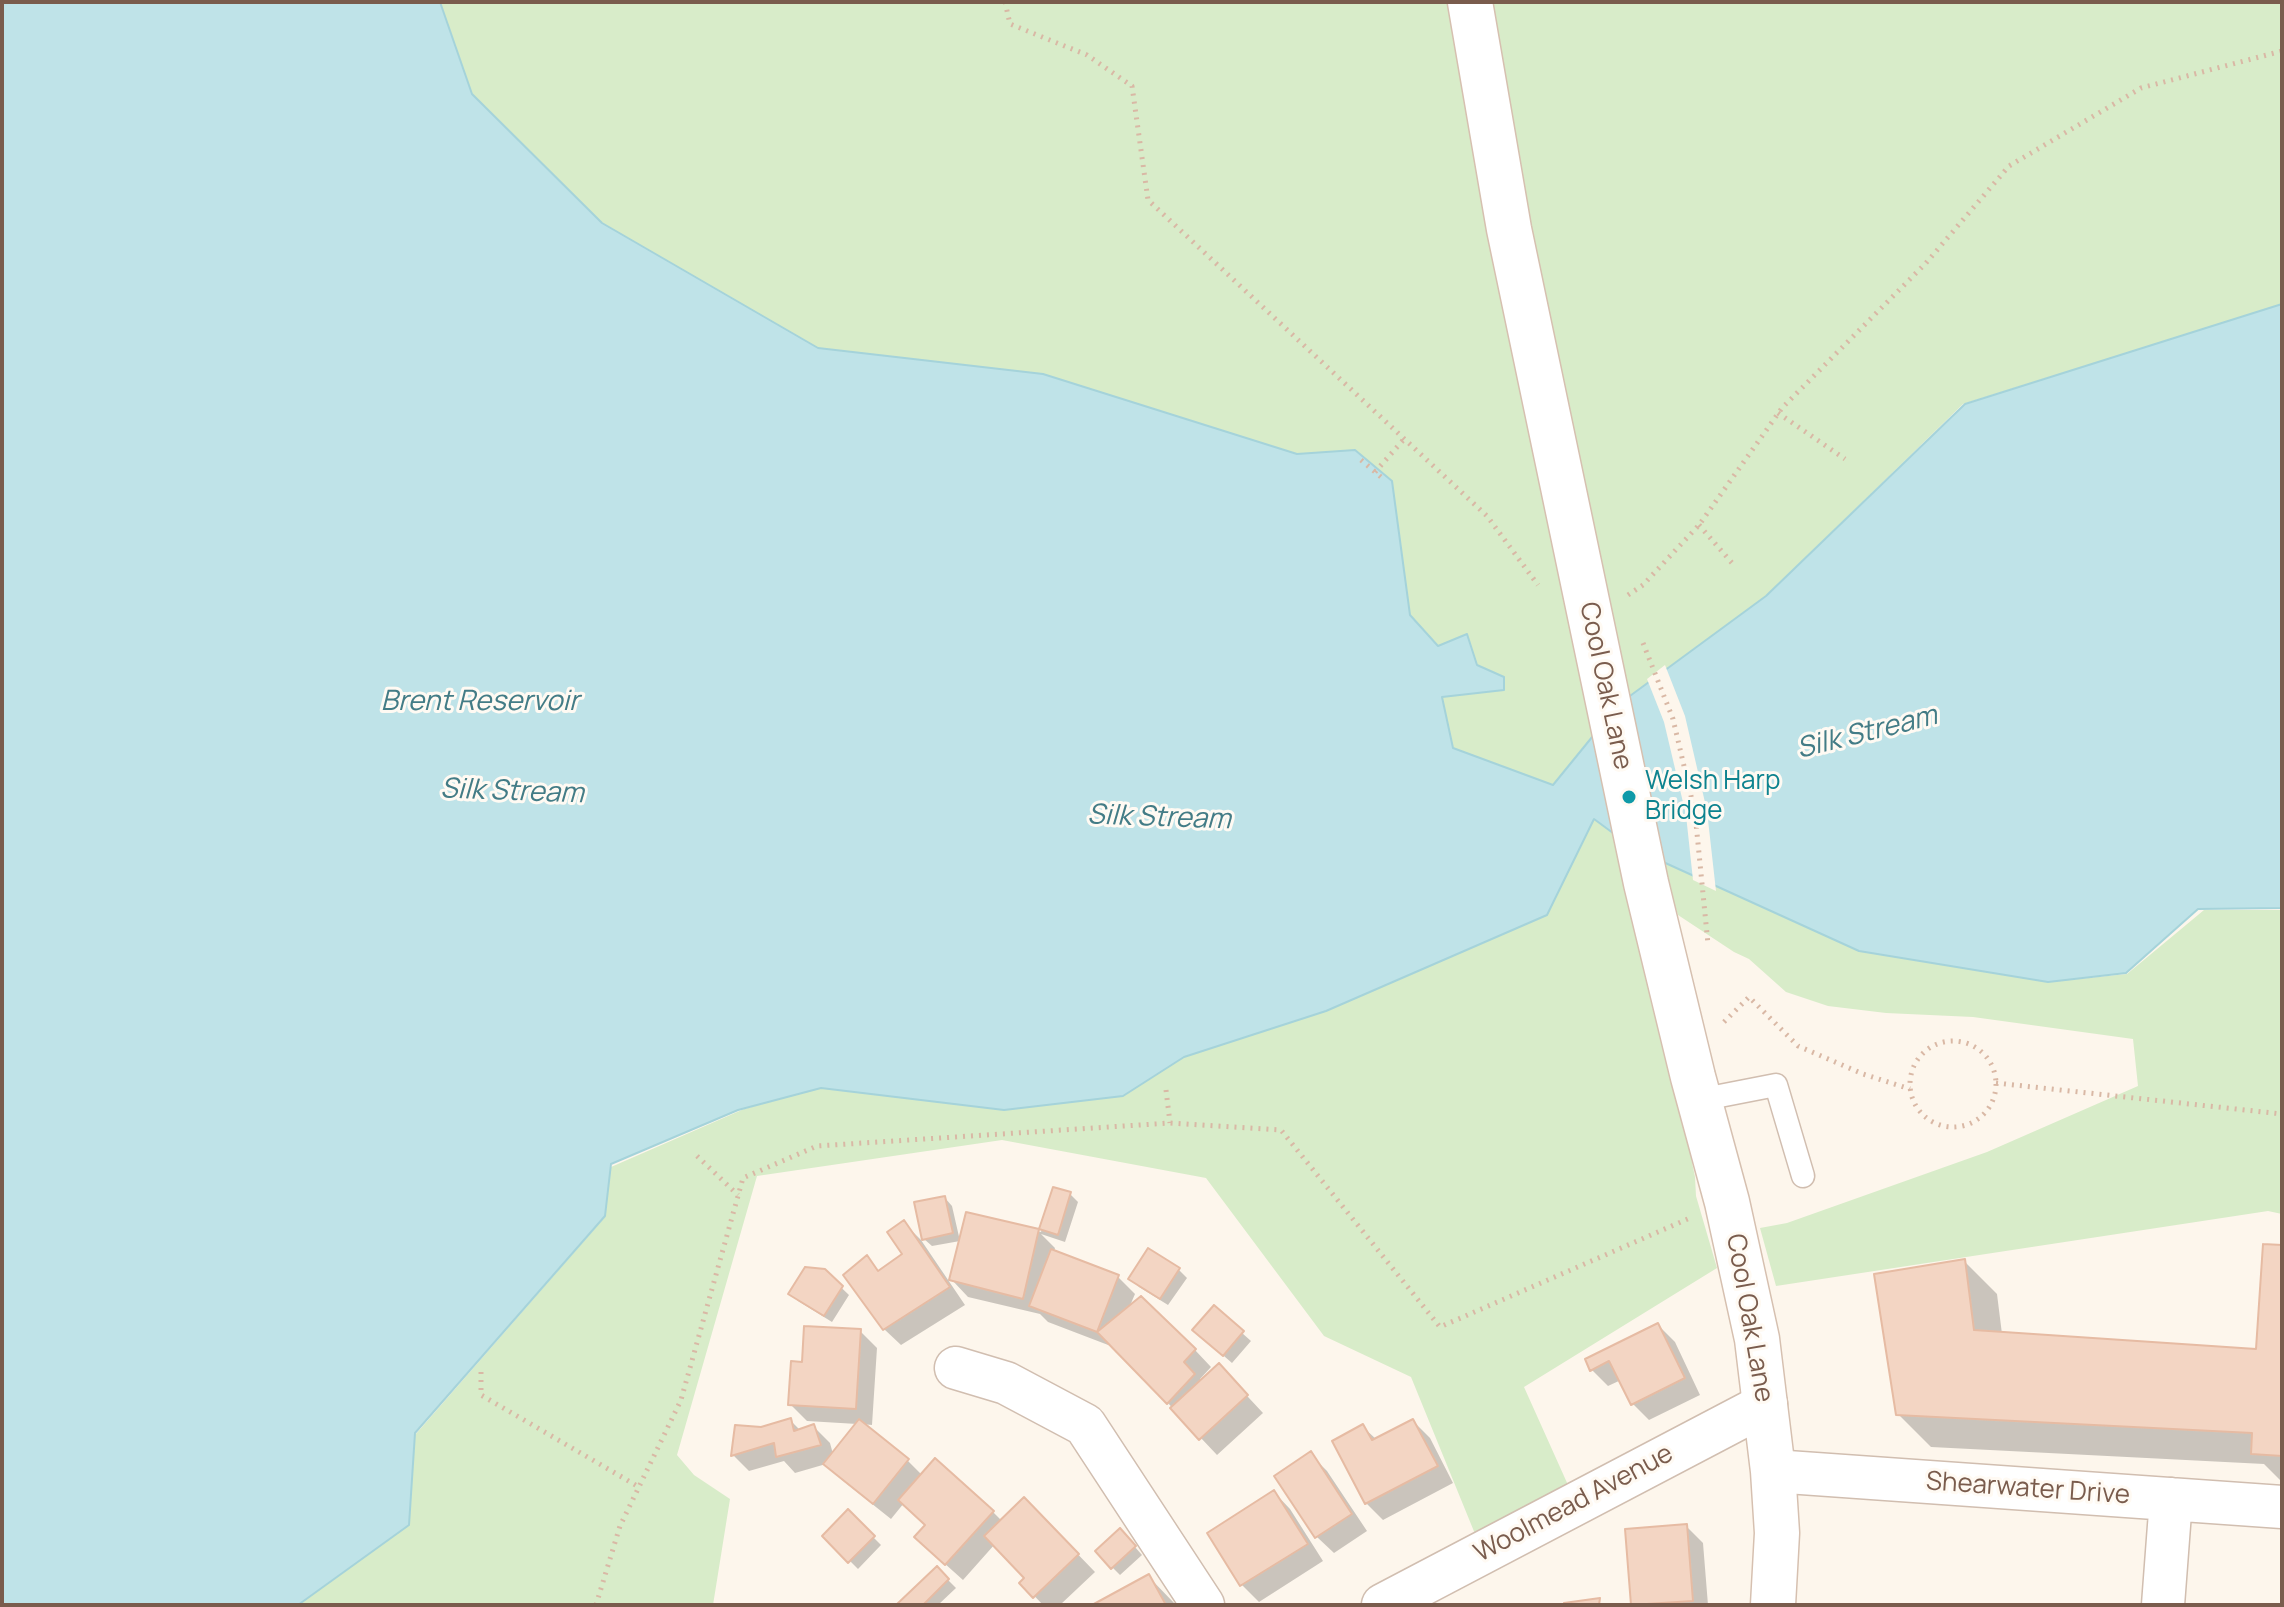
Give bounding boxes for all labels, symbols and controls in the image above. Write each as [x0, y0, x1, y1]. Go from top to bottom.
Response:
street label: Cool Oak Lane [1572, 599, 1638, 773]
water label: Brent Reservoir [381, 685, 579, 719]
water label: Silk Stream [1793, 699, 1941, 767]
place label: Welsh Harp Bridge [1645, 766, 1780, 828]
water label: Silk Stream [440, 773, 584, 811]
marker: Welsh Harp Bridge [1620, 788, 1638, 806]
water label: Silk Stream [1087, 799, 1231, 837]
street label: Cool Oak Lane [1719, 1231, 1779, 1405]
street label: Woolmead Avenue [1469, 1438, 1679, 1570]
street label: Shearwater Drive [1925, 1466, 2131, 1512]

